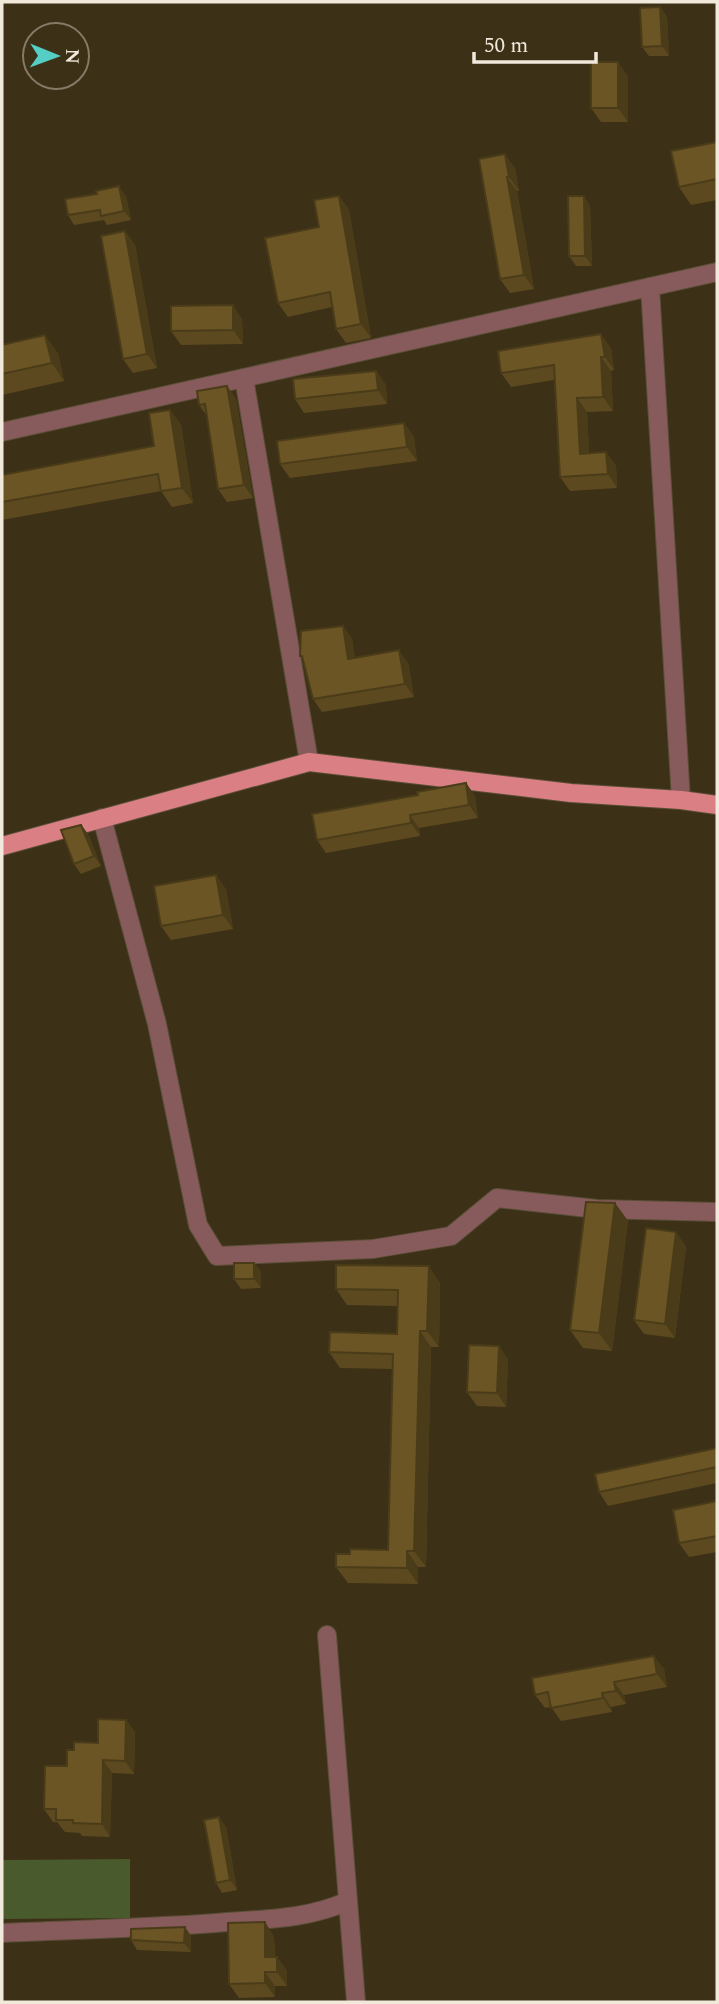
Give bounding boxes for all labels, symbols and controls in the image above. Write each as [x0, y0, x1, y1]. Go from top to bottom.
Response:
north arrow [21, 21, 91, 91]
scale bar [474, 21, 596, 65]
text: 50 m [484, 30, 528, 62]
text: N [57, 48, 86, 64]

